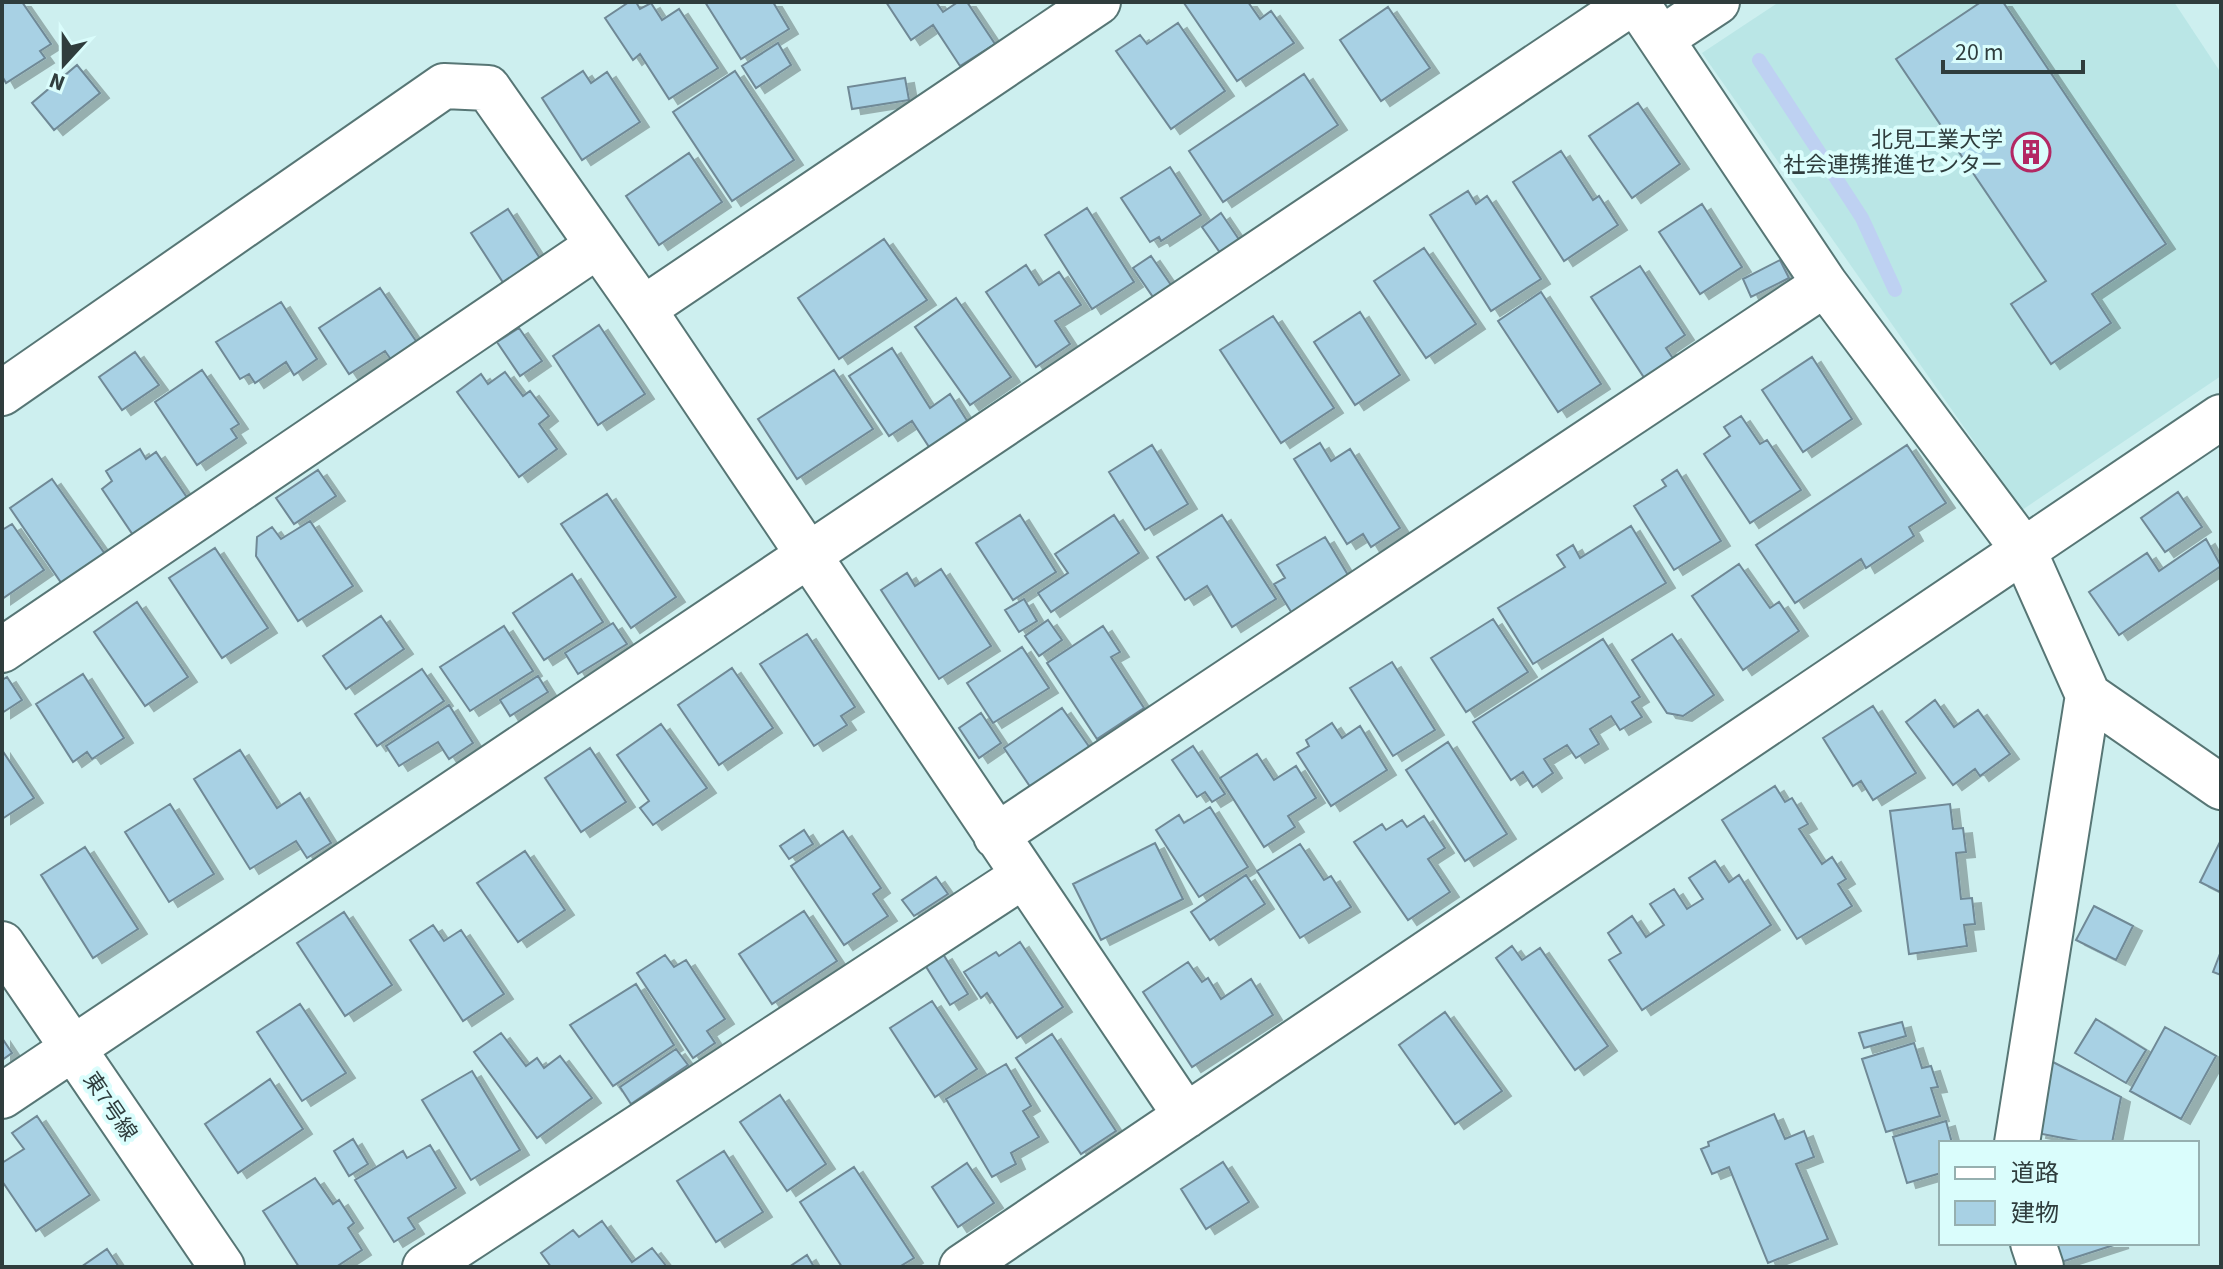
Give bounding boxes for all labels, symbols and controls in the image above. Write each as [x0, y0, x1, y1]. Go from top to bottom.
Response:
north arrow [24, 24, 104, 104]
scale bar [1943, 24, 2083, 74]
text: 20 m [1955, 35, 2004, 70]
text: N [45, 64, 70, 99]
place label: 北見工業大学 社会連携推進センター [1783, 124, 2003, 181]
building icon: 北見工業大学 社会連携推進センター [2010, 131, 2052, 173]
street label: 東7号線 [75, 1066, 145, 1147]
legend [1939, 1141, 2199, 1245]
text: 道路 [2011, 1156, 2059, 1191]
text: 建物 [2011, 1196, 2059, 1231]

